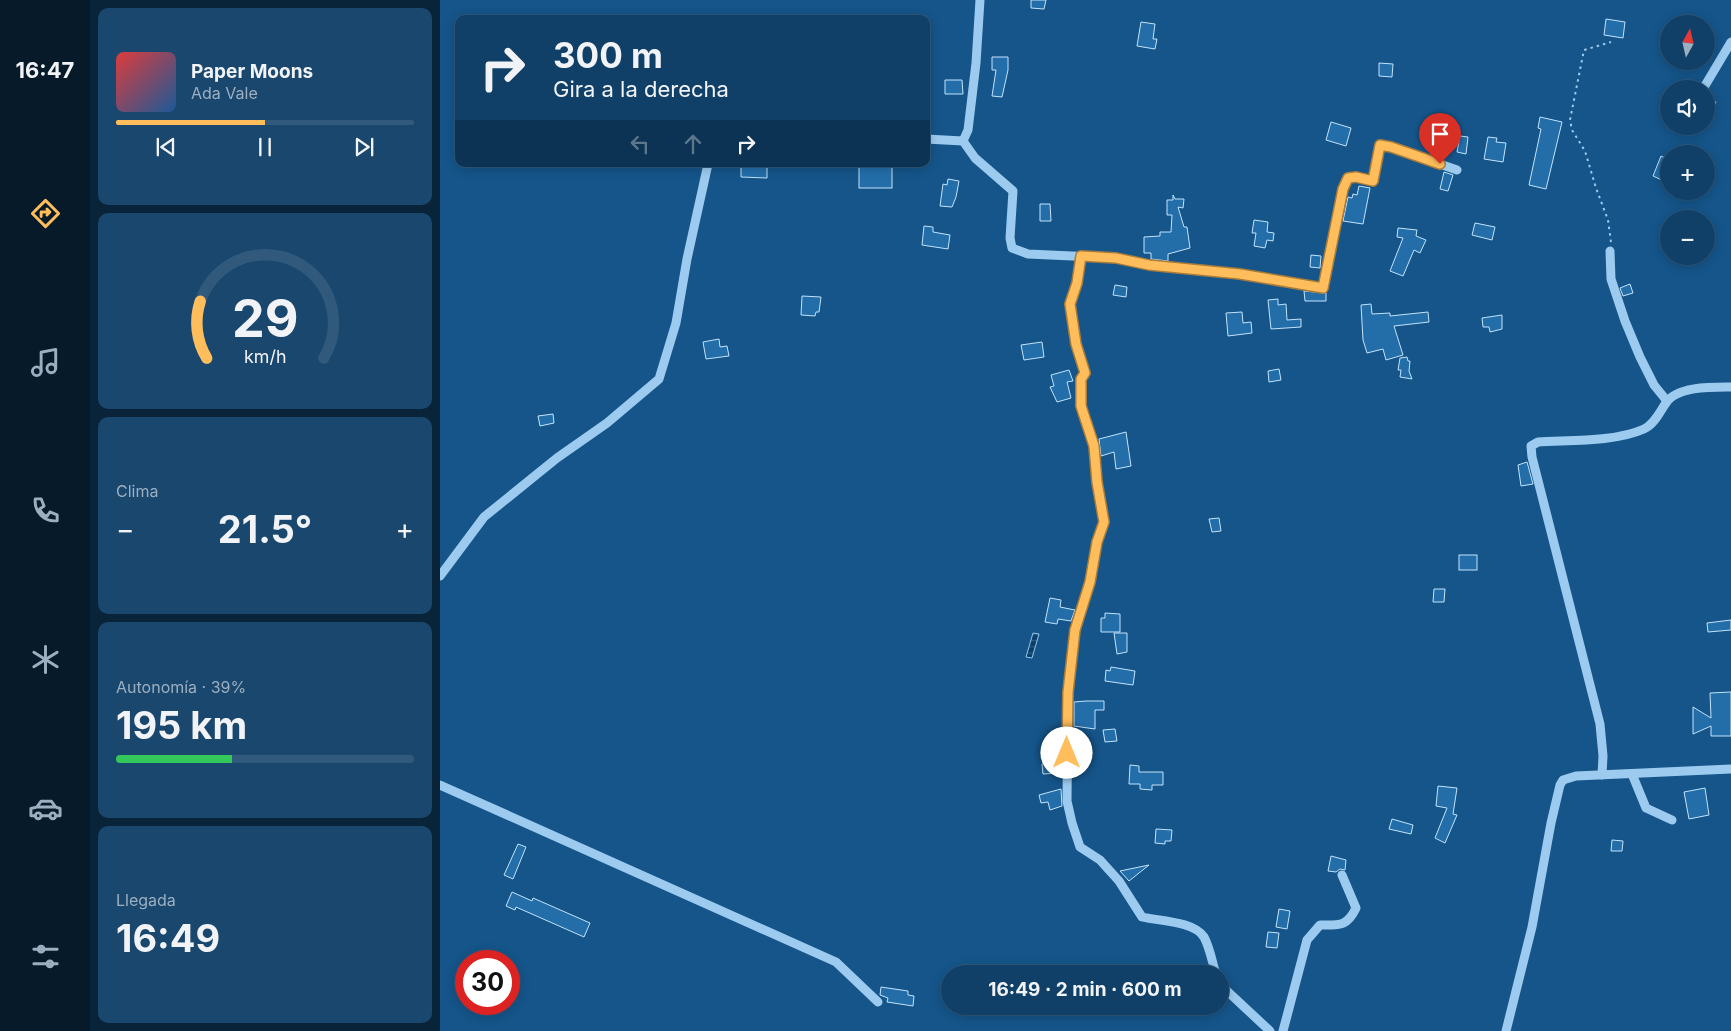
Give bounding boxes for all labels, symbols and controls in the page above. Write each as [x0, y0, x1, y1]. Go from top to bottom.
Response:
north arrow [1660, 15, 1715, 70]
map controls [1660, 15, 1715, 265]
text: 300 m [553, 34, 663, 76]
icon: right [470, 35, 535, 100]
text: 16:47 [16, 57, 74, 83]
text: Paper Moons [191, 60, 313, 83]
text: Gira a la derecha [553, 76, 729, 102]
button: sound [1660, 80, 1715, 135]
text: Ada Vale [191, 83, 258, 103]
pin [1419, 113, 1461, 164]
icon: arrive [1426, 120, 1454, 148]
icon: left [626, 130, 654, 158]
icon: ahead [679, 130, 707, 158]
icon: right [732, 130, 760, 158]
icon: previous [152, 133, 180, 161]
icon: pause [251, 133, 279, 161]
icon: next [350, 133, 378, 161]
button: + [1660, 145, 1715, 200]
icon: directions [28, 196, 63, 231]
button: − [1660, 210, 1715, 265]
text: 29 [232, 287, 298, 350]
icon: music [28, 345, 63, 380]
text: km/h [244, 346, 286, 367]
text: Clima [116, 481, 158, 501]
icon: phone [28, 493, 63, 528]
text: 21.5° [218, 506, 312, 552]
text: − [116, 512, 135, 546]
text: + [395, 512, 414, 546]
icon: climate [28, 642, 63, 677]
text: Autonomía · 39% [116, 677, 246, 697]
text: 195 km [116, 702, 247, 748]
position arrow [1040, 726, 1092, 778]
icon: car [28, 791, 63, 826]
text: Llegada [116, 890, 176, 910]
text: 16:49 [116, 915, 220, 961]
icon: filters [28, 939, 63, 974]
speed limit sign: 30 [455, 950, 520, 1015]
text: 16:49 · 2 min · 600 m [988, 978, 1182, 1001]

